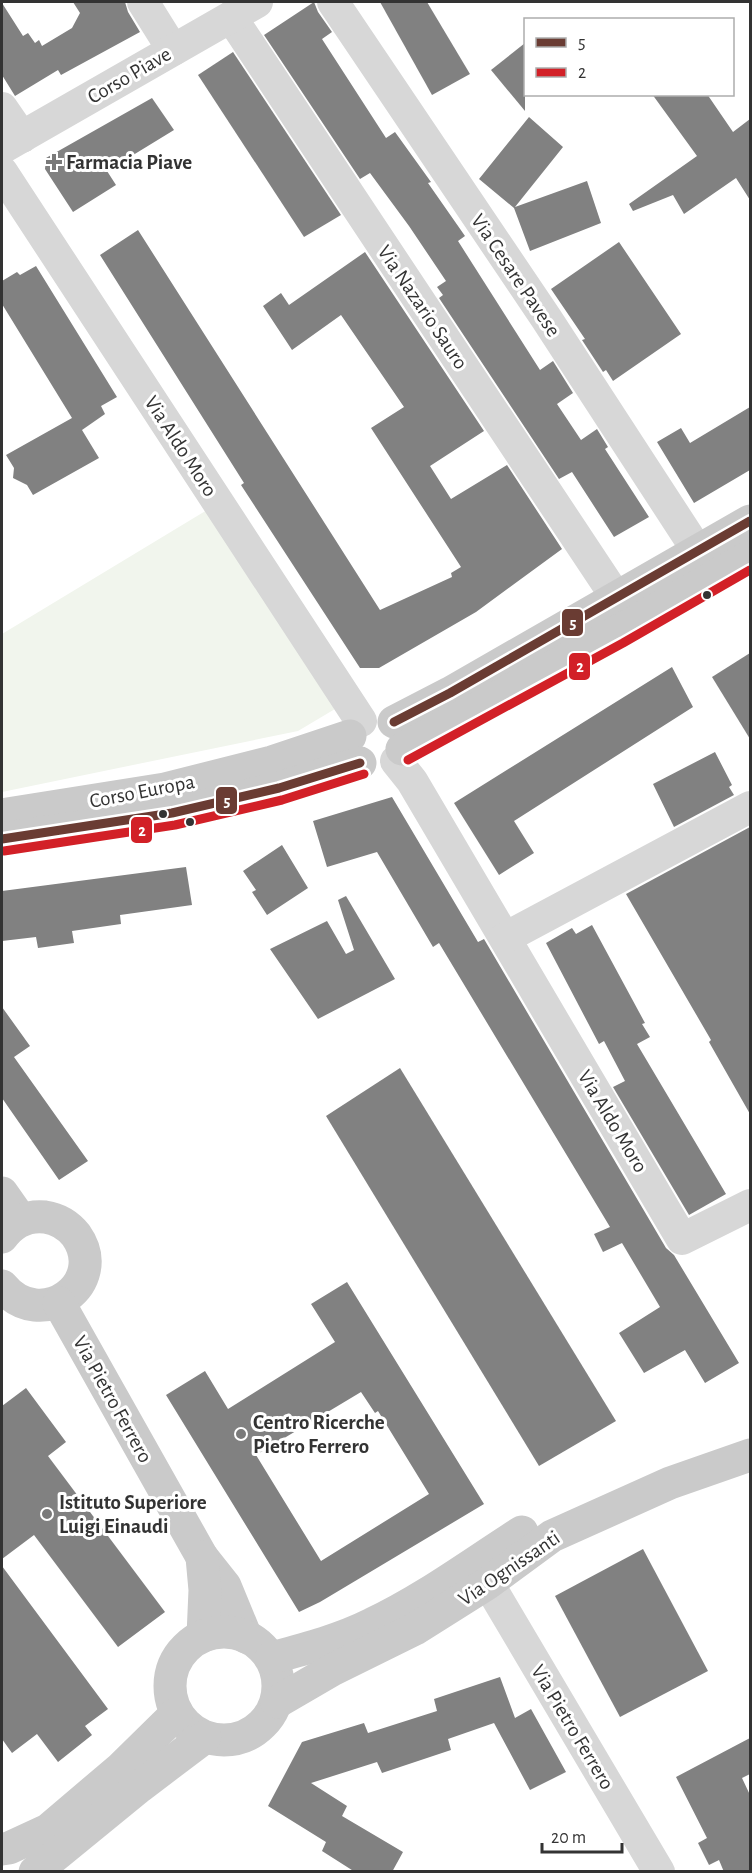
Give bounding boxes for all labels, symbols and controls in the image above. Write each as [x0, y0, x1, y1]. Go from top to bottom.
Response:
legend [524, 18, 734, 96]
text: 5 [578, 34, 586, 52]
street label: Corso Piave [84, 43, 175, 108]
text: 2 [578, 64, 586, 82]
place label: Farmacia Piave [66, 152, 192, 173]
marker: Farmacia Piave [47, 155, 61, 169]
street label: Via Cesare Pavese [467, 210, 564, 340]
street label: Via Nazario Sauro [374, 242, 472, 373]
street label: Via Aldo Moro [140, 392, 221, 500]
unlabelled marker [701, 589, 713, 601]
line badge: 5 [561, 608, 584, 637]
text: 5 [570, 615, 577, 631]
line badge: 2 [568, 652, 591, 681]
text: 2 [576, 659, 584, 675]
street label: Corso Europa [88, 771, 197, 812]
line badge: 5 [215, 786, 238, 815]
text: 5 [224, 793, 231, 809]
unlabelled marker [157, 808, 169, 820]
line badge: 2 [130, 816, 153, 844]
unlabelled marker [184, 816, 196, 828]
text: 2 [138, 823, 146, 839]
street label: Via Aldo Moro [574, 1066, 651, 1176]
street label: Via Pietro Ferrero [69, 1332, 156, 1466]
place label: Centro Ricerche Pietro Ferrero [253, 1412, 385, 1457]
marker: Centro Ricerche Pietro Ferrero [234, 1427, 248, 1441]
place label: Istituto Superiore Luigi Einaudi [59, 1492, 207, 1537]
marker: Istituto Superiore Luigi Einaudi [40, 1507, 54, 1521]
street label: Via Ognissanti [455, 1527, 564, 1610]
street label: Via Pietro Ferrero [527, 1661, 618, 1793]
scale bar [542, 1816, 622, 1854]
text: 20 m [551, 1829, 586, 1847]

